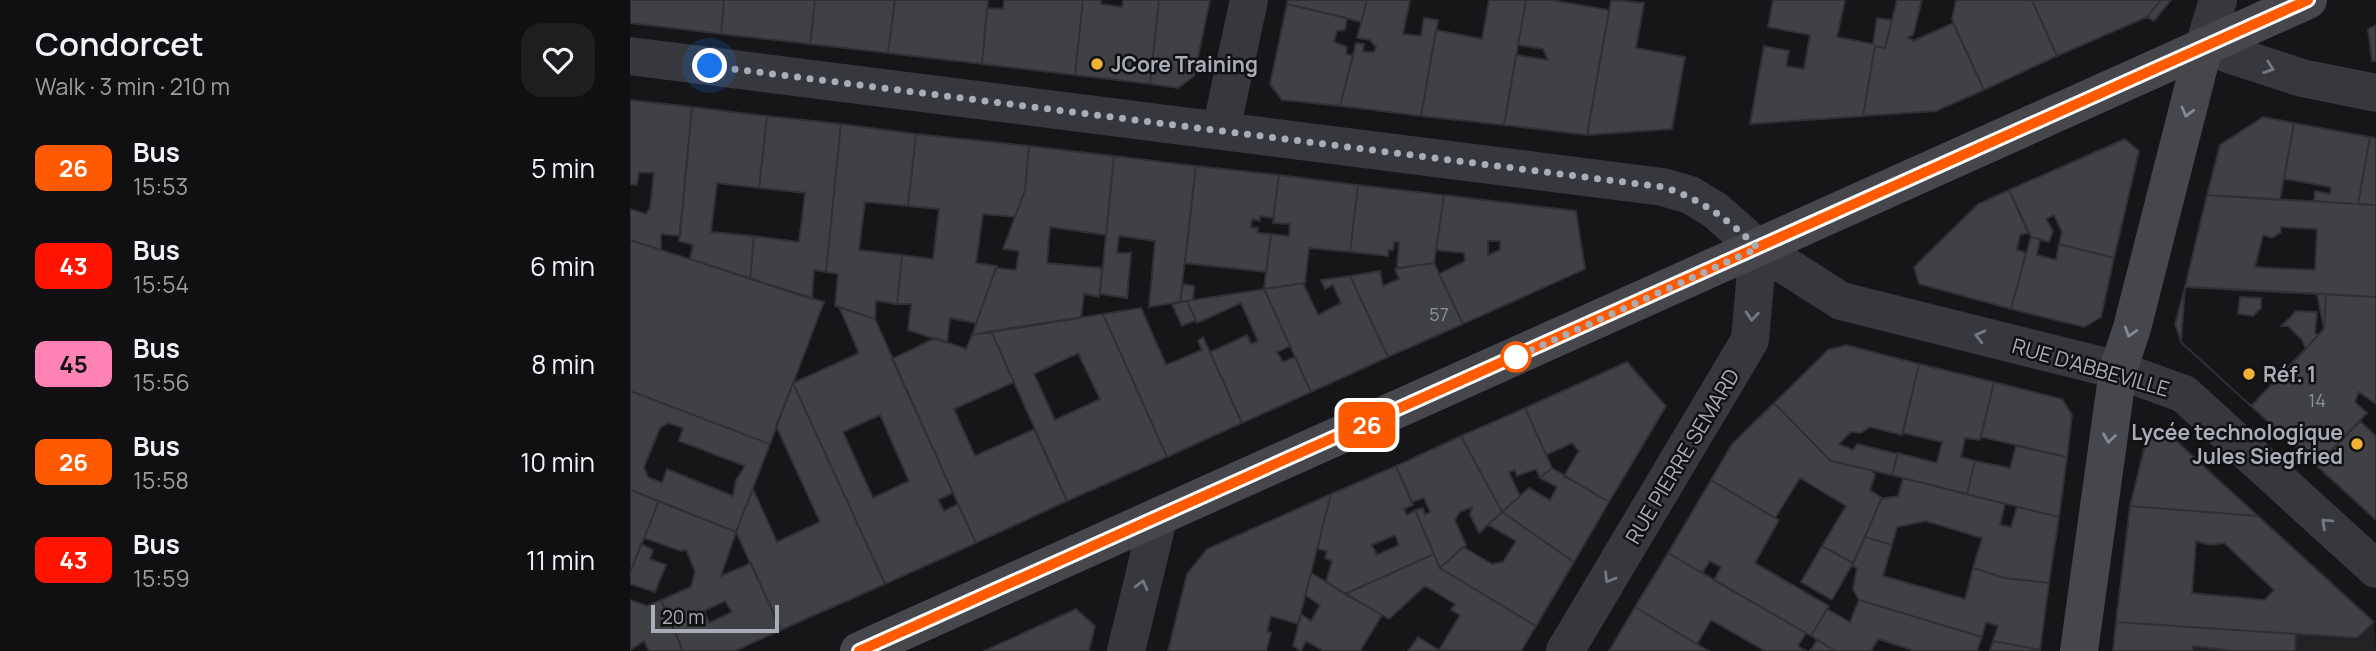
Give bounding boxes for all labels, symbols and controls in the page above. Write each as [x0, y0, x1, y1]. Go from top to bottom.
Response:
text: Condorcet [35, 21, 204, 66]
button: heart [521, 23, 595, 97]
your location [692, 48, 727, 83]
place label: JCore Training [1111, 50, 1258, 78]
marker: JCore Training [1089, 56, 1105, 72]
one-way arrow [2263, 59, 2275, 74]
text: Walk · 3 min · 210 m [35, 70, 230, 102]
one-way arrow [2181, 106, 2195, 118]
text: Bus [133, 134, 180, 170]
text: 5 min [531, 150, 595, 186]
text: 26 [59, 151, 88, 184]
text: 15:53 [133, 170, 188, 202]
text: Bus [133, 232, 180, 268]
text: 6 min [530, 248, 595, 284]
text: 43 [59, 249, 88, 282]
text: 15:54 [133, 268, 189, 300]
house number: 57 [1429, 302, 1449, 326]
one-way arrow [1745, 310, 1760, 321]
one-way arrow [2124, 326, 2139, 338]
text: Bus [133, 330, 180, 366]
one-way arrow [1975, 330, 1987, 344]
street label: RUE D'ABBEVILLE [2009, 331, 2173, 403]
unlabelled marker [1501, 342, 1531, 372]
text: 8 min [531, 346, 595, 382]
text: 45 [59, 347, 88, 380]
place label: Réf. 1 [2263, 360, 2316, 388]
street label: RUE PIERRE SEMARD [1619, 363, 1745, 549]
text: 15:56 [133, 366, 190, 398]
marker: Réf. 1 [2241, 366, 2257, 382]
house number: 14 [2308, 388, 2326, 412]
line badge: 26 [1336, 402, 1398, 448]
text: 26 [1352, 408, 1382, 441]
place label: Lycée technologique Jules Siegfried [2131, 418, 2343, 470]
text: Bus [133, 428, 180, 464]
one-way arrow [2101, 432, 2116, 444]
marker: Lycée technologique Jules Siegfried [2349, 436, 2365, 452]
text: 10 min [520, 444, 595, 480]
text: 26 [59, 445, 88, 478]
text: 15:58 [133, 464, 189, 496]
one-way arrow [2321, 519, 2334, 532]
text: Bus [133, 526, 180, 562]
text: 11 min [526, 542, 595, 578]
text: 43 [59, 543, 88, 576]
text: 15:59 [133, 562, 190, 594]
one-way arrow [1604, 570, 1617, 583]
one-way arrow [1134, 579, 1148, 591]
scale bar [651, 602, 779, 634]
text: 20 m [662, 604, 704, 630]

